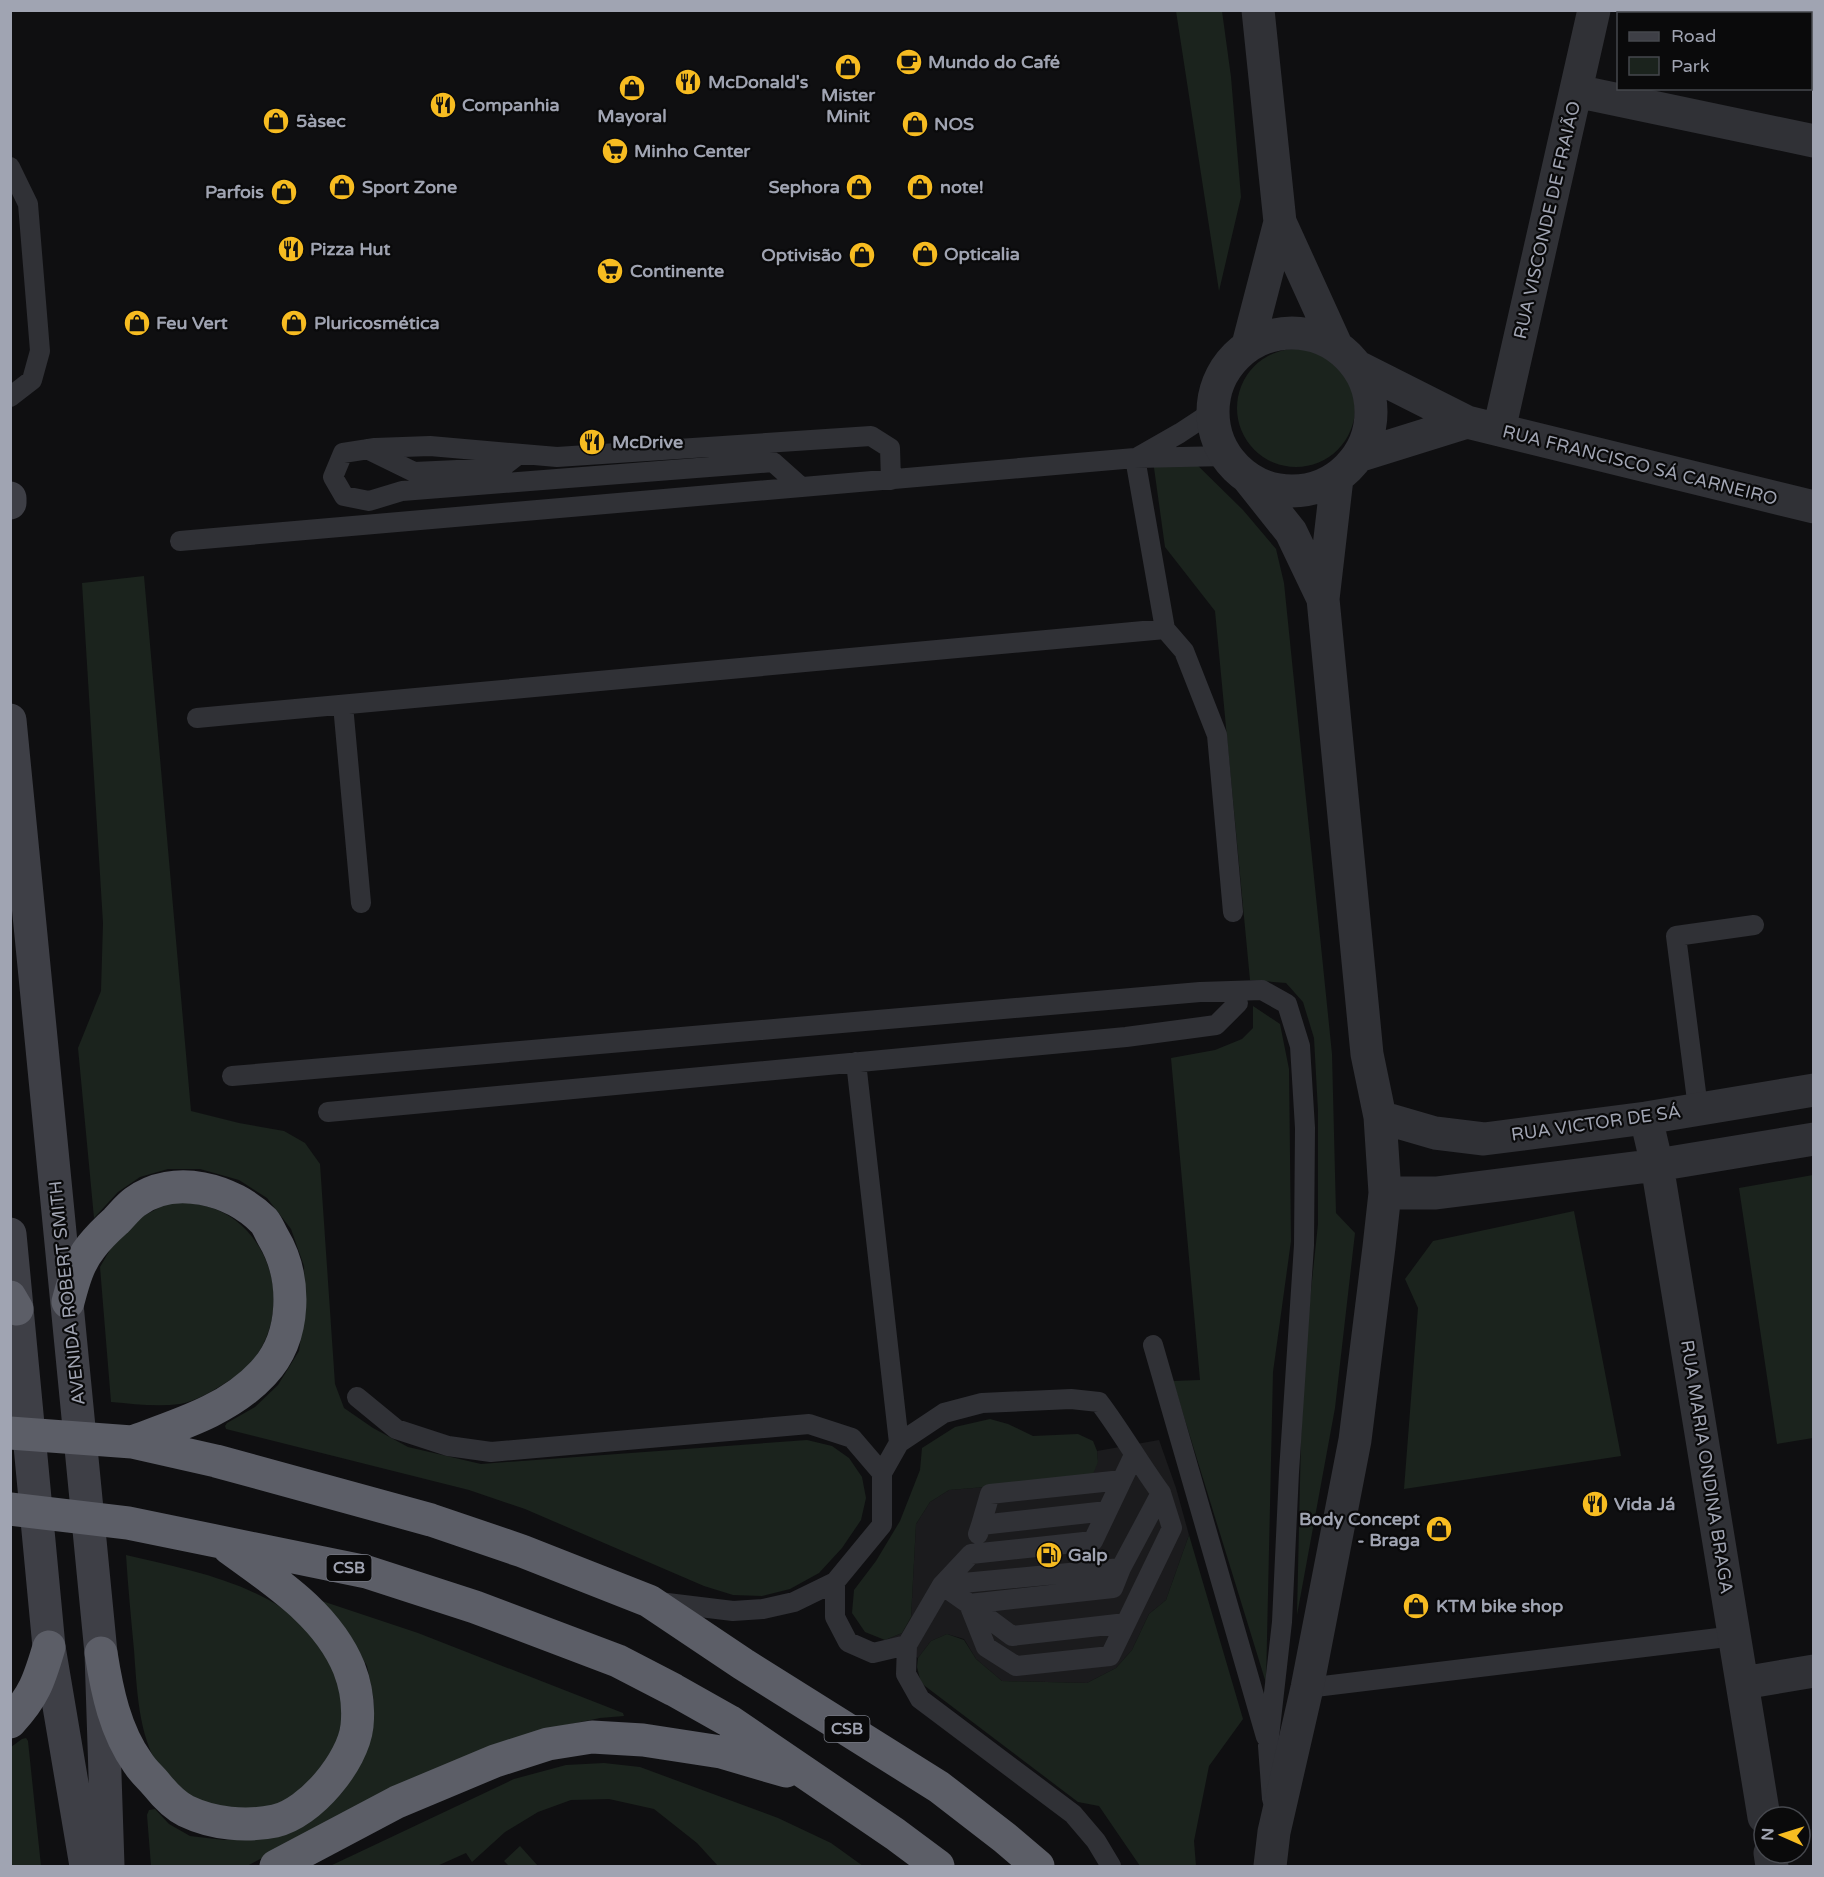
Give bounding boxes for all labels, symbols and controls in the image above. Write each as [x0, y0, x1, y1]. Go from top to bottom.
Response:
legend [1617, 12, 1812, 90]
text: Road [1671, 25, 1716, 47]
cafe icon: Mundo do Café [894, 47, 924, 77]
place label: Mundo do Café [928, 51, 1060, 73]
shop icon: Mister Minit [833, 52, 863, 82]
text: Park [1671, 55, 1710, 77]
restaurant icon: McDonald's [673, 67, 703, 97]
place label: McDonald's [708, 71, 809, 93]
shop icon: Mayoral [617, 73, 647, 103]
place label: Mister Minit [821, 84, 876, 127]
restaurant icon: Companhia [428, 90, 458, 120]
place label: Companhia [462, 94, 560, 116]
street label: RUA VISCONDE DE FRAIÃO [1509, 99, 1585, 341]
place label: Mayoral [597, 105, 667, 127]
shop icon: 5àsec [261, 106, 291, 136]
shop icon: NOS [900, 109, 930, 139]
place label: 5àsec [296, 110, 346, 132]
place label: NOS [934, 113, 974, 135]
supermarket icon: Minho Center [600, 136, 630, 166]
place label: Minho Center [634, 140, 751, 162]
shop icon: Sport Zone [327, 172, 357, 202]
shop icon: Sephora [844, 172, 874, 202]
shop icon: note! [905, 172, 935, 202]
place label: Sport Zone [362, 176, 457, 198]
place label: Sephora [768, 176, 840, 198]
place label: note! [940, 176, 984, 198]
shop icon: Parfois [269, 177, 299, 207]
place label: Parfois [205, 181, 264, 203]
restaurant icon: Pizza Hut [276, 234, 306, 264]
place label: Pizza Hut [310, 238, 390, 260]
shop icon: Opticalia [910, 239, 940, 269]
shop icon: Optivisão [847, 240, 877, 270]
place label: Opticalia [944, 243, 1020, 265]
place label: Optivisão [761, 244, 842, 266]
supermarket icon: Continente [595, 256, 625, 286]
place label: Continente [630, 260, 724, 282]
shop icon: Feu Vert [122, 308, 152, 338]
shop icon: Pluricosmética [279, 308, 309, 338]
place label: Feu Vert [156, 312, 228, 334]
place label: Pluricosmética [314, 312, 440, 334]
street label: RUA FRANCISCO SÁ CARNEIRO [1500, 420, 1780, 510]
restaurant icon: McDrive [577, 427, 607, 457]
place label: McDrive [612, 431, 683, 453]
street label: RUA VICTOR DE SÁ [1510, 1100, 1682, 1146]
street label: AVENIDA ROBERT SMITH [44, 1180, 90, 1406]
street label: RUA MARIA ONDINA BRAGA [1676, 1338, 1738, 1596]
restaurant icon: Vida Já [1580, 1489, 1610, 1519]
place label: Vida Já [1614, 1493, 1675, 1515]
place label: Body Concept - Braga [1299, 1508, 1420, 1551]
shop icon: Body Concept - Braga [1424, 1514, 1454, 1544]
fuel station icon: Galp [1034, 1540, 1064, 1570]
place label: Galp [1068, 1544, 1108, 1566]
road number: CSB [326, 1555, 372, 1581]
shop icon: KTM bike shop [1401, 1591, 1431, 1621]
place label: KTM bike shop [1436, 1595, 1563, 1617]
road number: CSB [824, 1716, 870, 1742]
north arrow [1752, 1805, 1812, 1865]
text: N [1758, 1827, 1778, 1841]

